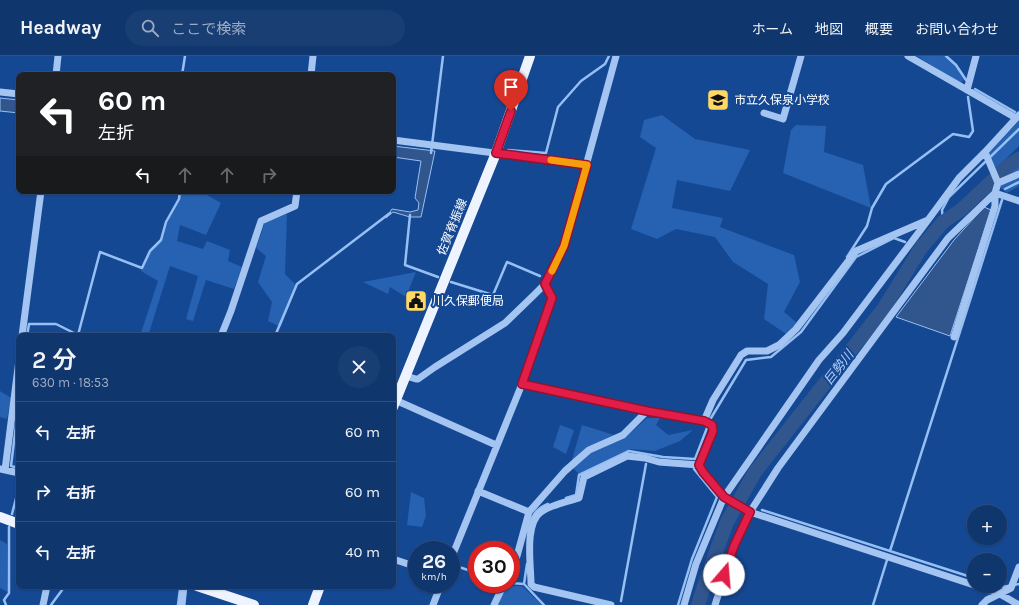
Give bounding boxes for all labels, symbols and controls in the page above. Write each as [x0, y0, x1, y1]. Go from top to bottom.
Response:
search box [125, 10, 405, 46]
text: Headway [20, 17, 101, 39]
icon: search [139, 17, 161, 39]
text: ここで検索 [171, 20, 246, 38]
text: ホーム [751, 21, 793, 38]
text: 地図 [815, 21, 843, 38]
text: 概要 [865, 21, 893, 38]
text: お問い合わせ [915, 21, 999, 38]
pin [494, 70, 528, 111]
icon: arrive [500, 76, 522, 98]
text: 60 m [98, 84, 166, 117]
school or university icon: 市立久保泉小学校 [705, 87, 731, 113]
icon: left [32, 88, 84, 140]
place label: 市立久保泉小学校 [734, 93, 830, 107]
text: 左折 [98, 122, 134, 144]
icon: left [132, 164, 154, 186]
icon: ahead [174, 164, 196, 186]
icon: ahead [216, 164, 238, 186]
icon: right [258, 164, 280, 186]
street label: 佐賀脊振線 [434, 197, 470, 257]
public building icon: 川久保郵便局 [403, 288, 429, 314]
place label: 川久保郵便局 [432, 294, 504, 308]
text: 2 分 [32, 346, 76, 374]
button: close [338, 346, 380, 388]
water label: 巨勢川 [820, 346, 858, 387]
text: 630 m · 18:53 [32, 375, 109, 390]
icon: left [32, 421, 54, 443]
text: 60 m [345, 423, 380, 441]
text: 左折 [66, 424, 96, 442]
icon: right [32, 481, 54, 503]
text: 60 m [345, 483, 380, 501]
text: 右折 [66, 484, 96, 502]
map controls [967, 505, 1007, 593]
button: + [967, 505, 1007, 545]
icon: left [32, 541, 54, 563]
speed limit sign: 30 [468, 541, 520, 593]
text: 40 m [345, 543, 380, 561]
text: 左折 [66, 544, 96, 562]
text: 26 [422, 550, 446, 573]
button: − [967, 553, 1007, 593]
position arrow [703, 554, 745, 596]
text: km/h [421, 571, 447, 583]

